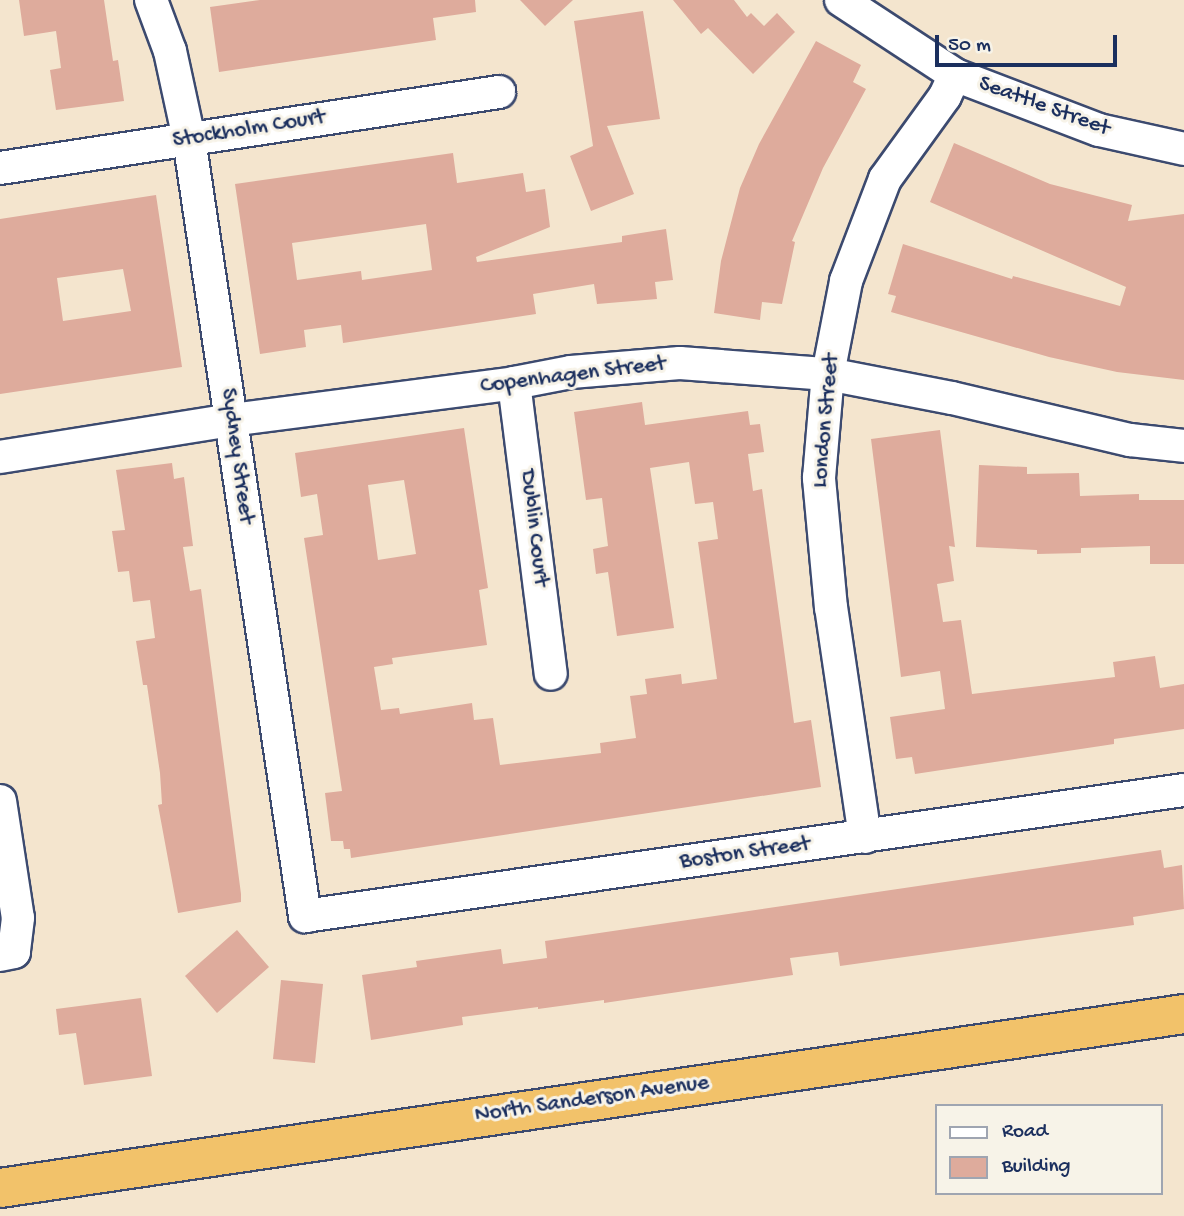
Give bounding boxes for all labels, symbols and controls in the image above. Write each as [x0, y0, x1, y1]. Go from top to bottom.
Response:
scale bar [939, 21, 1121, 65]
text: 50 m [948, 34, 991, 59]
street label: Seattle Street [975, 70, 1113, 144]
street label: Stockholm Court [171, 104, 327, 156]
street label: Copenhagen Street [479, 351, 667, 401]
street label: London Street [807, 353, 847, 489]
street label: Sydney Street [213, 387, 259, 525]
street label: Dublin Court [512, 468, 554, 588]
street label: Boston Street [678, 831, 812, 877]
street label: North Sanderson Avenue [473, 1070, 711, 1130]
legend [936, 1104, 1163, 1195]
text: Road [1002, 1120, 1048, 1145]
text: Building [1002, 1155, 1071, 1180]

